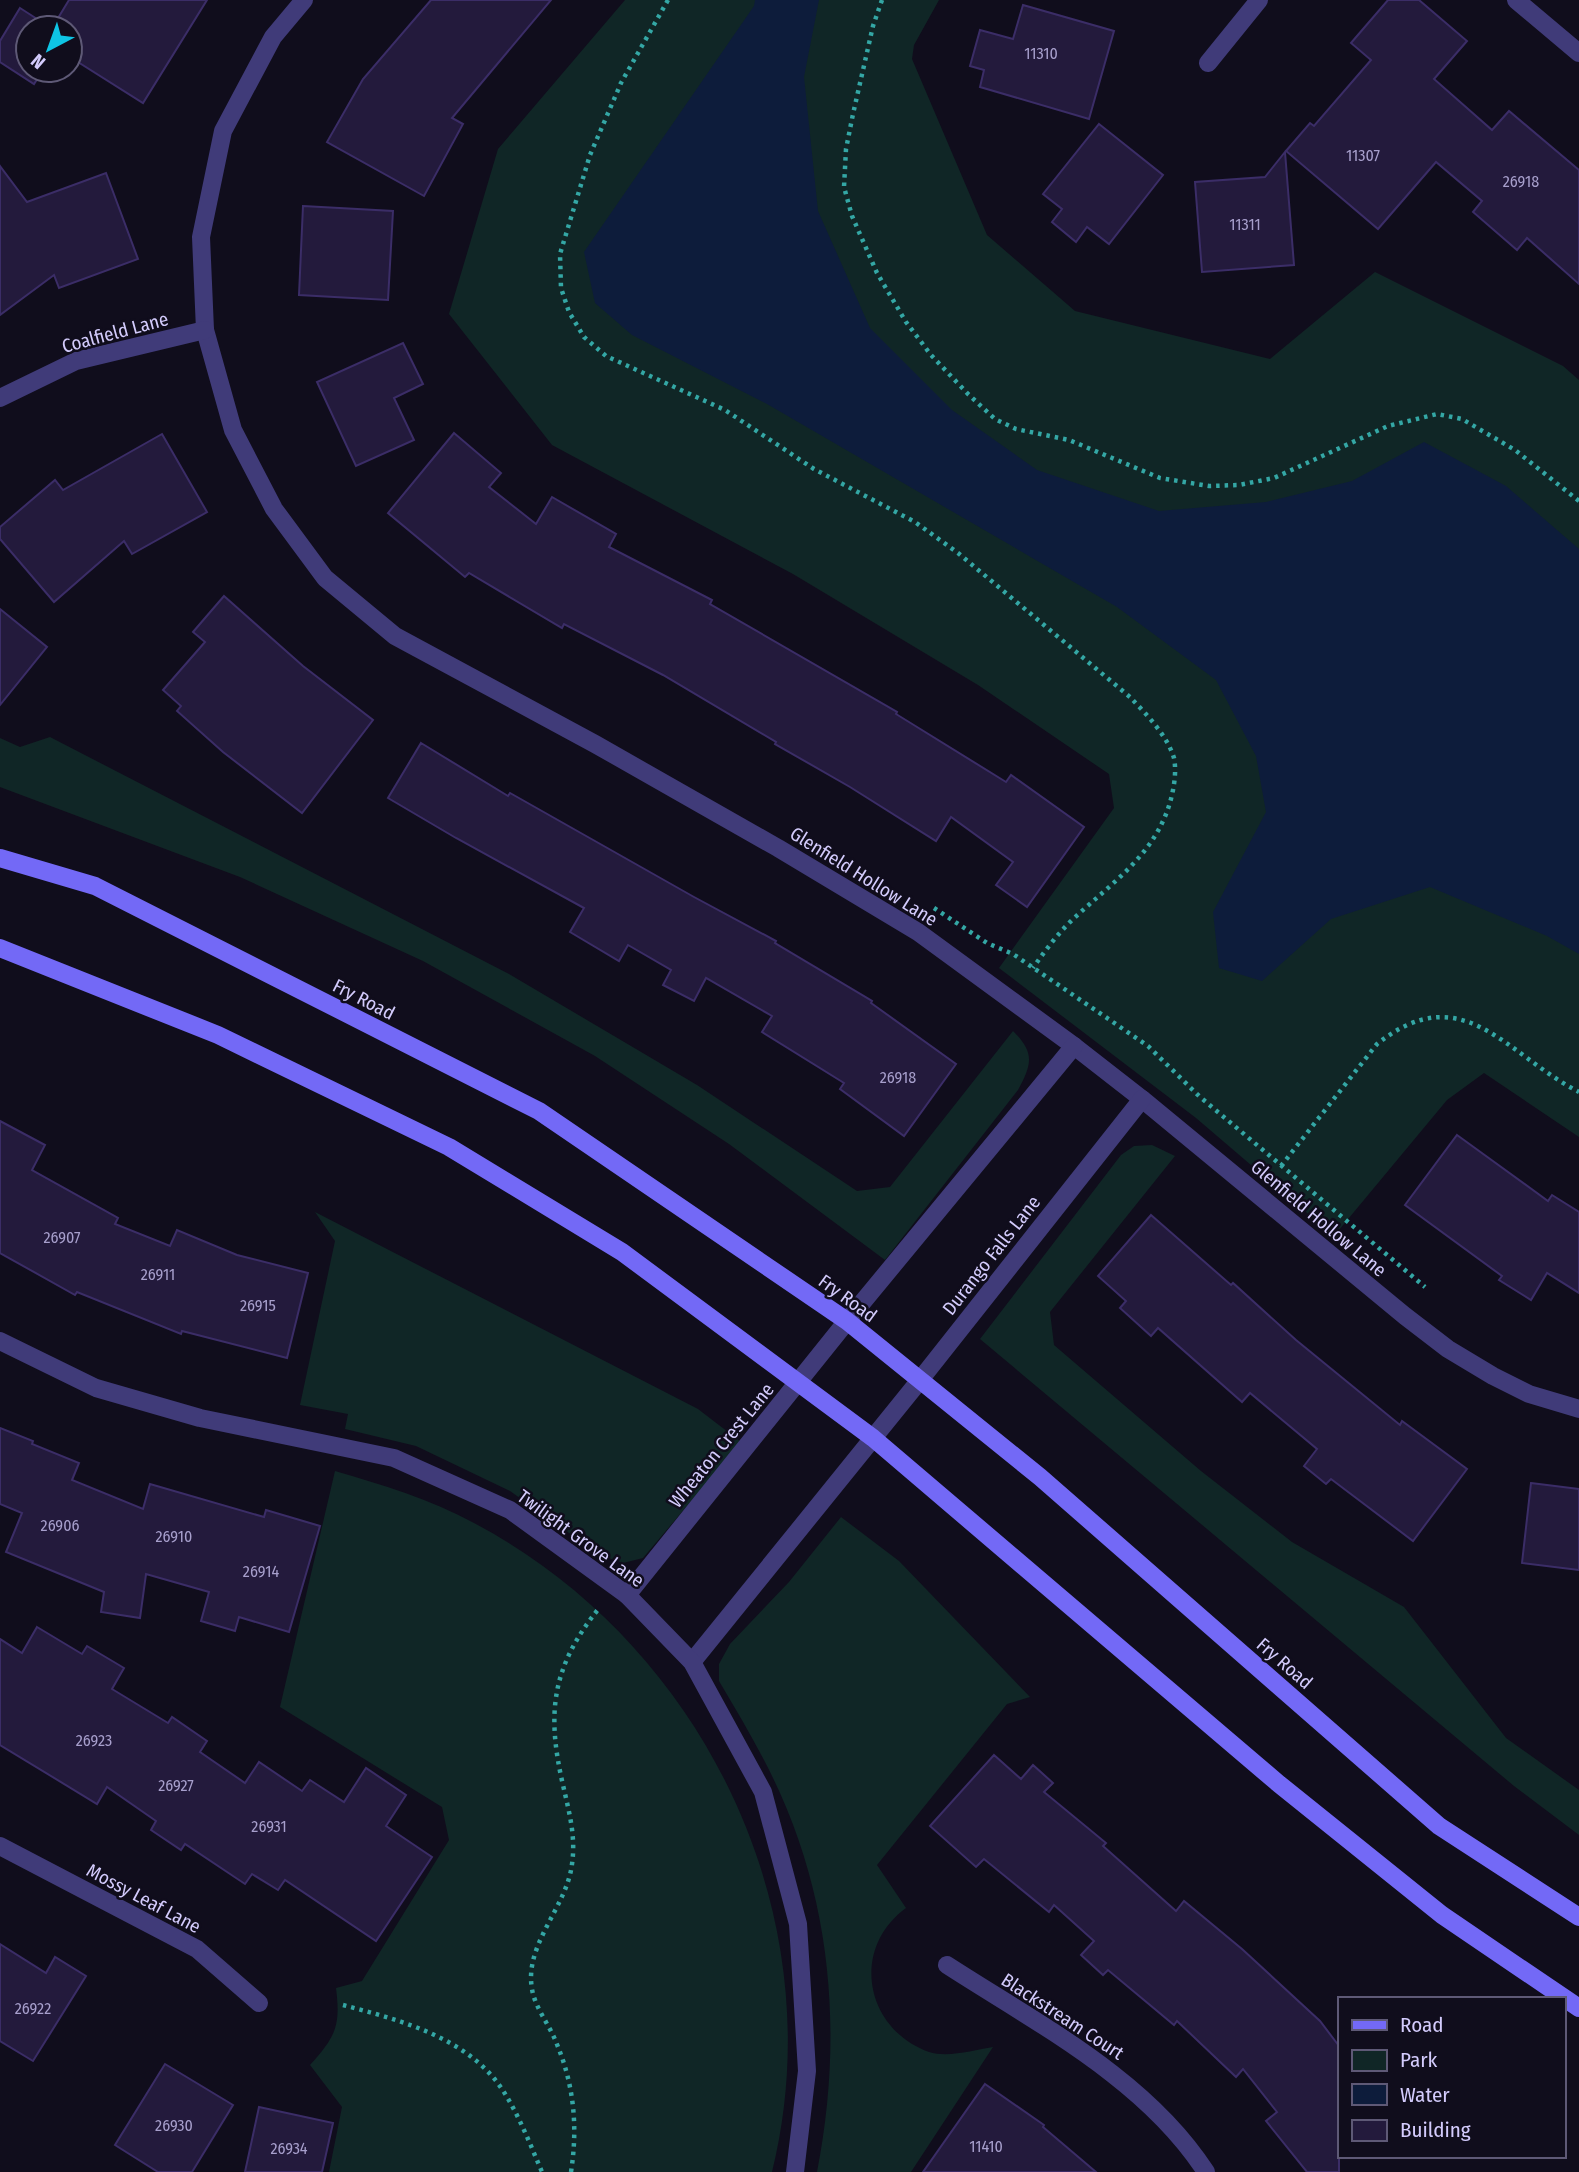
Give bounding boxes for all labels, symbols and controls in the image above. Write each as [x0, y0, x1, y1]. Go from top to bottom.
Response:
north arrow [14, 14, 84, 84]
house number: 11310 [1024, 44, 1058, 63]
text: N [26, 49, 50, 74]
house number: 11307 [1346, 146, 1381, 165]
house number: 26918 [1503, 172, 1539, 191]
house number: 11311 [1229, 215, 1261, 234]
street label: Coalfield Lane [59, 307, 171, 358]
street label: Glenfield Hollow Lane [786, 822, 942, 931]
street label: Fry Road [329, 974, 399, 1025]
house number: 26918 [880, 1068, 916, 1087]
street label: Glenfield Hollow Lane [1246, 1155, 1391, 1282]
street label: Durango Falls Lane [938, 1191, 1045, 1320]
house number: 26907 [43, 1228, 81, 1247]
house number: 26911 [141, 1265, 175, 1284]
street label: Fry Road [814, 1270, 881, 1327]
house number: 26915 [240, 1296, 276, 1315]
street label: Wheaton Crest Lane [664, 1378, 779, 1512]
street label: Twilight Grove Lane [513, 1485, 649, 1592]
house number: 26906 [41, 1516, 79, 1535]
house number: 26910 [156, 1527, 192, 1546]
house number: 26914 [243, 1562, 279, 1581]
street label: Fry Road [1252, 1633, 1317, 1694]
house number: 26923 [76, 1731, 112, 1750]
house number: 26927 [158, 1776, 194, 1795]
house number: 26931 [251, 1817, 287, 1836]
street label: Mossy Leaf Lane [83, 1859, 205, 1938]
street label: Blackstream Court [997, 1968, 1129, 2065]
legend [1338, 1997, 1565, 2158]
house number: 26922 [15, 1999, 51, 2018]
text: Road [1400, 2012, 1444, 2038]
text: Park [1400, 2047, 1438, 2073]
text: Water [1400, 2082, 1450, 2108]
house number: 26930 [155, 2116, 193, 2135]
text: Building [1400, 2117, 1471, 2143]
house number: 11410 [969, 2137, 1003, 2156]
house number: 26934 [270, 2139, 308, 2158]

